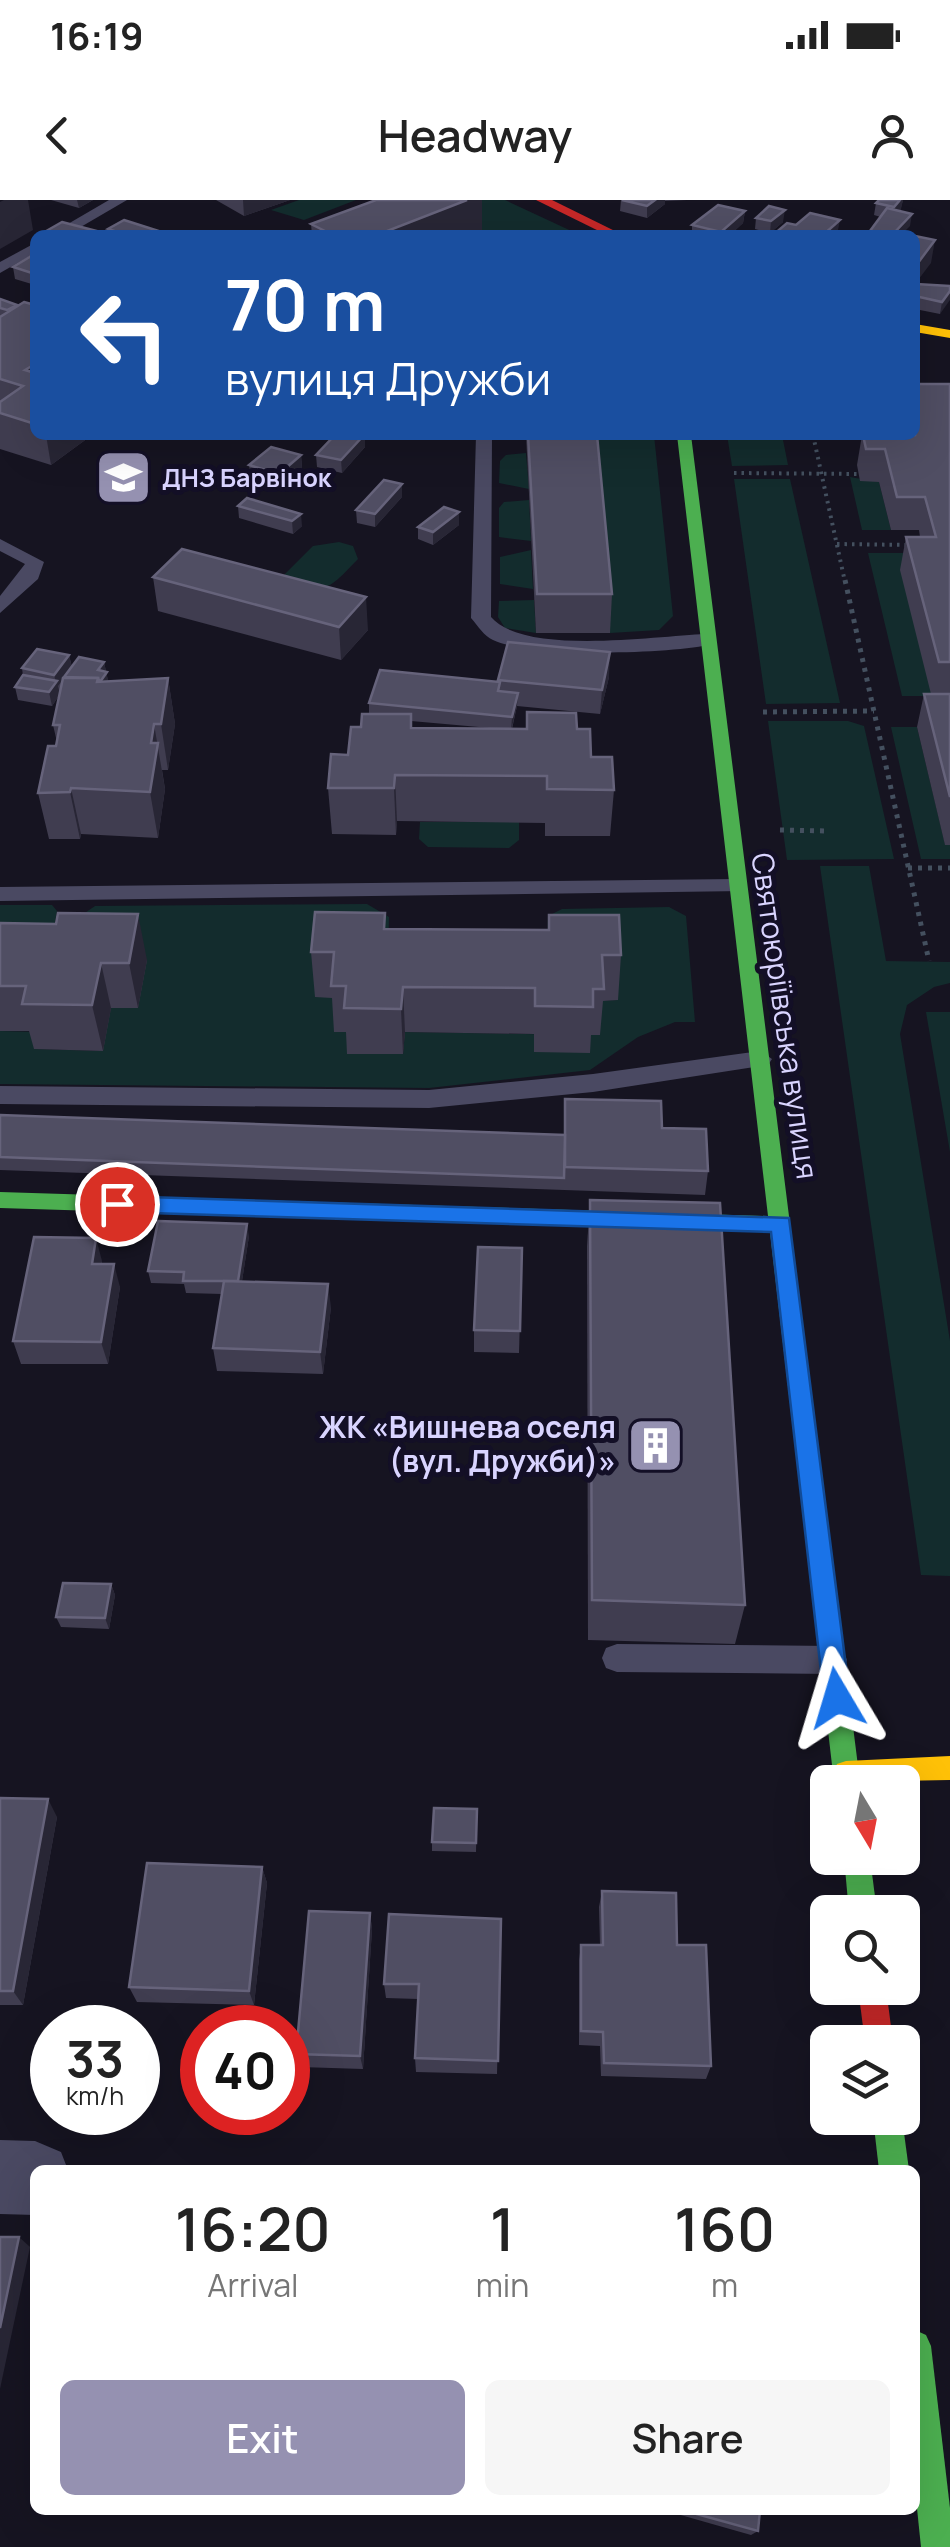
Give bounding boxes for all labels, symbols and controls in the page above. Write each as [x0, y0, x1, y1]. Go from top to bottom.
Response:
text: 16:19 [50, 9, 144, 61]
text: Headway [378, 104, 572, 166]
icon: back [30, 108, 85, 163]
icon: person [865, 108, 920, 163]
text: 70 m [225, 256, 385, 352]
icon: left [60, 270, 190, 400]
text: вулиця Дружби [225, 347, 551, 409]
school or university icon: ДНЗ Барвінок [93, 448, 153, 508]
place label: ДНЗ Барвінок [162, 460, 332, 495]
street label: Святоюріївська вулиця [742, 850, 829, 1182]
pin [75, 1162, 160, 1247]
icon: arrive [90, 1177, 145, 1232]
place label: ЖК «Вишнева оселя (вул. Дружби)» [319, 1406, 616, 1481]
building icon: ЖК «Вишнева оселя (вул. Дружби)» [625, 1415, 685, 1475]
position arrow [785, 1646, 889, 1750]
north arrow [810, 1765, 920, 1875]
map controls [810, 1765, 920, 2135]
button: search [810, 1895, 920, 2005]
speed limit sign: 40 [180, 2005, 310, 2135]
text: 33 [66, 2024, 124, 2092]
button: layers [810, 2025, 920, 2135]
text: km/h [66, 2078, 124, 2113]
text: 16:20 [175, 2187, 331, 2269]
text: 1 [490, 2187, 515, 2269]
text: 160 [674, 2187, 775, 2269]
text: Arrival [207, 2263, 299, 2307]
text: min [476, 2263, 529, 2307]
text: m [711, 2263, 738, 2307]
button: Exit [60, 2380, 465, 2495]
button: Share [485, 2380, 890, 2495]

